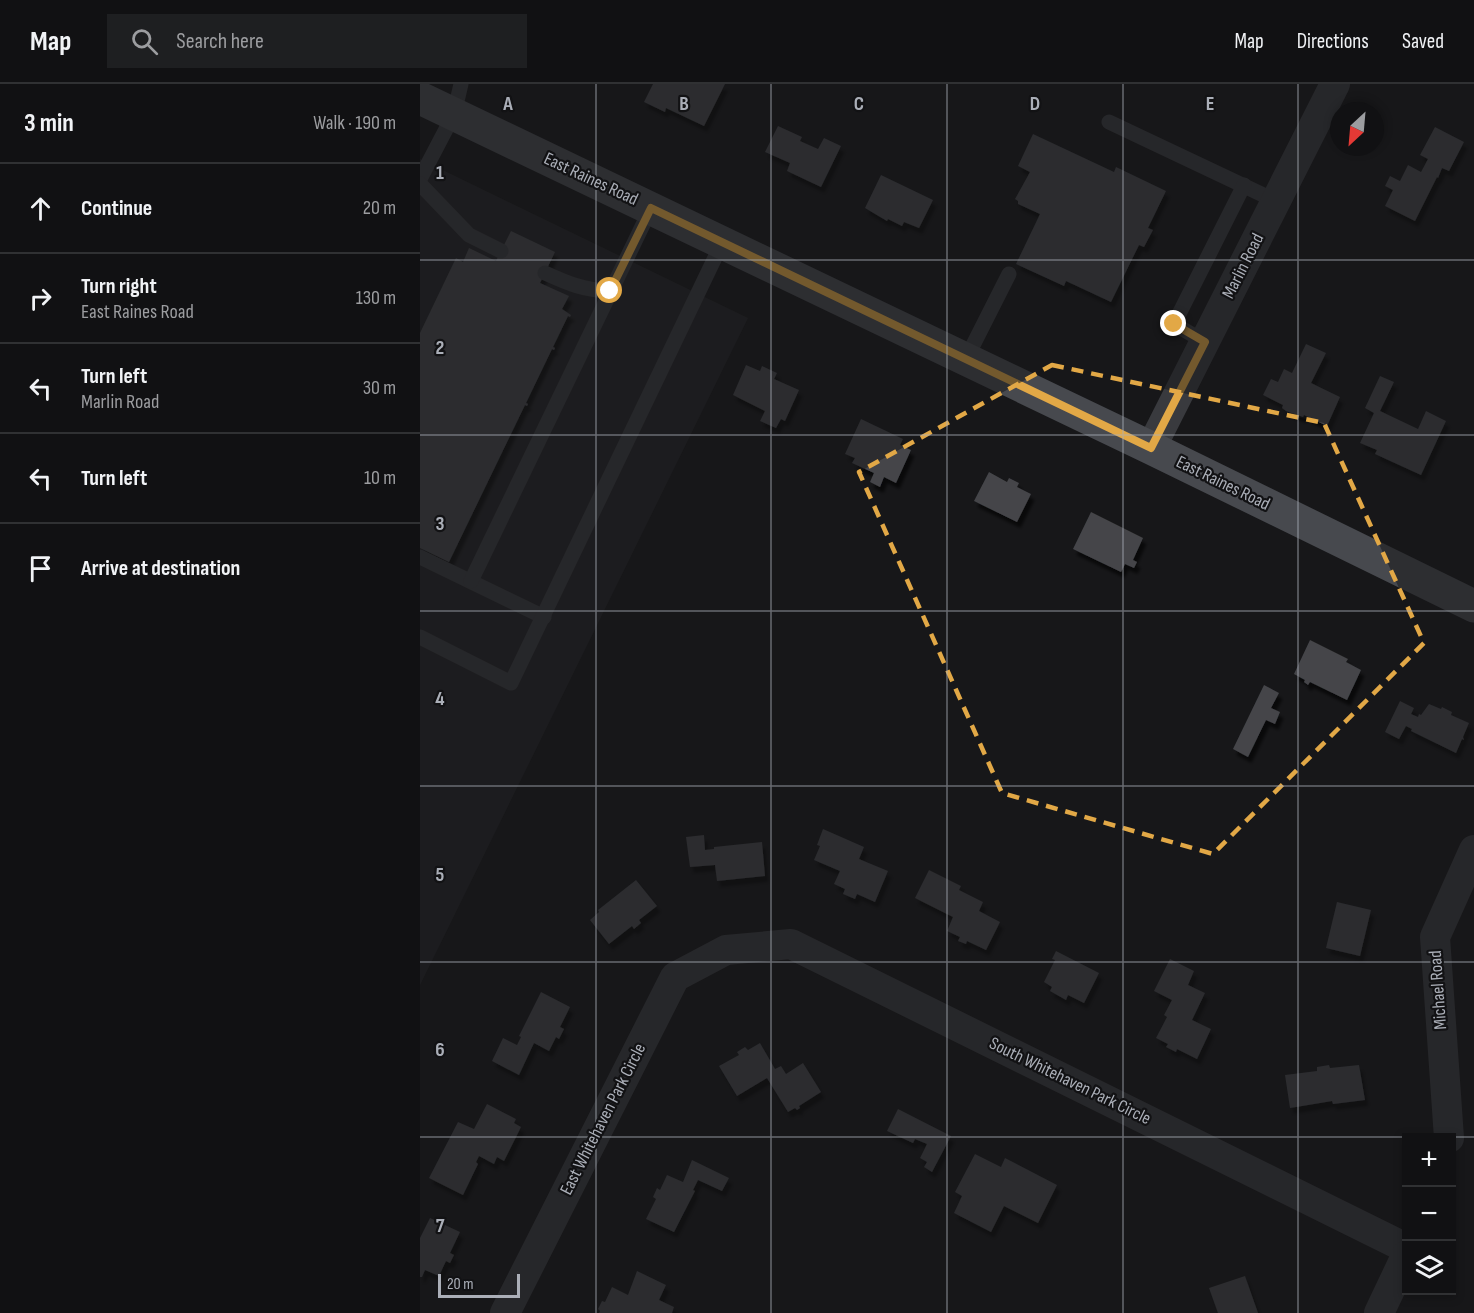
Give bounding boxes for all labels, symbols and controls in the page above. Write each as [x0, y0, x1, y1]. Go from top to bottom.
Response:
search box [107, 14, 527, 68]
text: Map [30, 25, 71, 58]
icon: search [128, 25, 161, 58]
text: Search here [176, 28, 264, 55]
text: Map [1234, 29, 1264, 54]
text: Directions [1297, 29, 1369, 54]
text: Saved [1402, 29, 1444, 54]
text: A [502, 92, 513, 116]
text: B [679, 92, 689, 116]
text: C [854, 92, 864, 116]
text: D [1030, 92, 1040, 116]
text: E [1206, 92, 1214, 116]
north arrow [1330, 102, 1384, 156]
text: 3 min [24, 108, 74, 139]
text: Walk · 190 m [313, 111, 396, 135]
street label: East Raines Road [541, 148, 641, 210]
text: 1 [436, 161, 444, 185]
icon: ahead [24, 192, 57, 225]
text: Continue [81, 195, 152, 222]
text: 20 m [363, 196, 396, 220]
street label: Marlin Road [1218, 230, 1268, 302]
text: Turn right [81, 273, 157, 300]
route start [596, 277, 622, 303]
icon: right [24, 282, 57, 315]
text: 130 m [356, 286, 396, 310]
text: East Raines Road [81, 300, 194, 324]
route end [1160, 310, 1186, 336]
text: 2 [436, 336, 444, 360]
text: Turn left [81, 363, 147, 390]
icon: left [24, 372, 57, 405]
text: 30 m [363, 376, 396, 400]
text: Marlin Road [81, 390, 159, 414]
street label: East Raines Road [1173, 451, 1273, 515]
icon: left [24, 462, 57, 495]
text: Turn left [81, 465, 147, 492]
text: 10 m [364, 466, 396, 490]
text: 3 [436, 512, 445, 536]
icon: arrive [24, 552, 57, 585]
text: Arrive at destination [81, 555, 240, 582]
text: 4 [435, 687, 445, 711]
text: 5 [436, 863, 445, 887]
street label: Michael Road [1425, 950, 1451, 1030]
street label: South Whitehaven Park Circle [986, 1033, 1154, 1129]
text: 6 [435, 1038, 445, 1062]
street label: East Whitehaven Park Circle [556, 1040, 650, 1198]
map controls [1402, 1133, 1456, 1295]
button: + [1402, 1133, 1456, 1187]
button: − [1402, 1187, 1456, 1241]
text: 7 [436, 1214, 445, 1238]
button: layers [1402, 1241, 1456, 1295]
scale bar [438, 1271, 520, 1298]
text: 20 m [447, 1275, 474, 1294]

